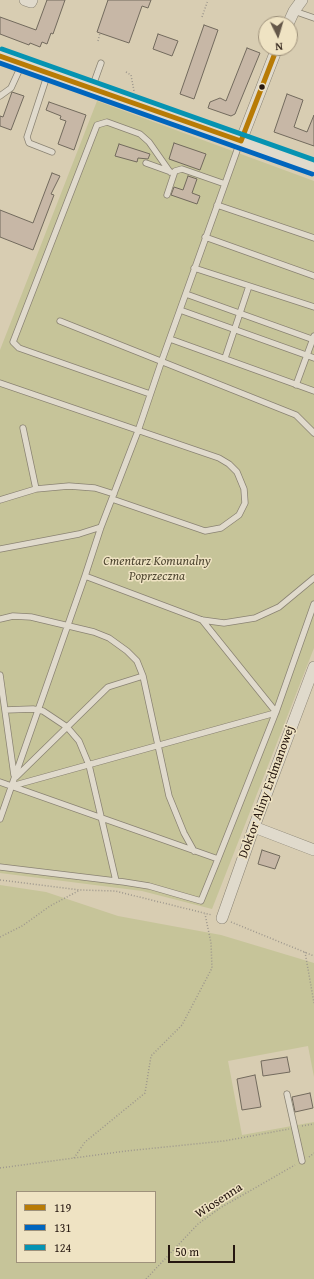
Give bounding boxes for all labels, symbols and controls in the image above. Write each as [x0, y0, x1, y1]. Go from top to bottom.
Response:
north arrow [258, 16, 298, 56]
text: N [275, 39, 283, 55]
unlabelled marker [257, 82, 267, 92]
park label: Cmentarz Komunalny Poprzeczna [103, 554, 211, 585]
street label: Doktor Aliny Erdmanowej [236, 723, 298, 861]
street label: Wiosenna [192, 1180, 246, 1222]
legend [16, 1191, 156, 1263]
text: 119 [54, 1199, 71, 1216]
text: 131 [54, 1219, 71, 1236]
scale bar [170, 1237, 237, 1263]
text: 124 [54, 1239, 71, 1256]
text: 50 m [175, 1243, 199, 1260]

